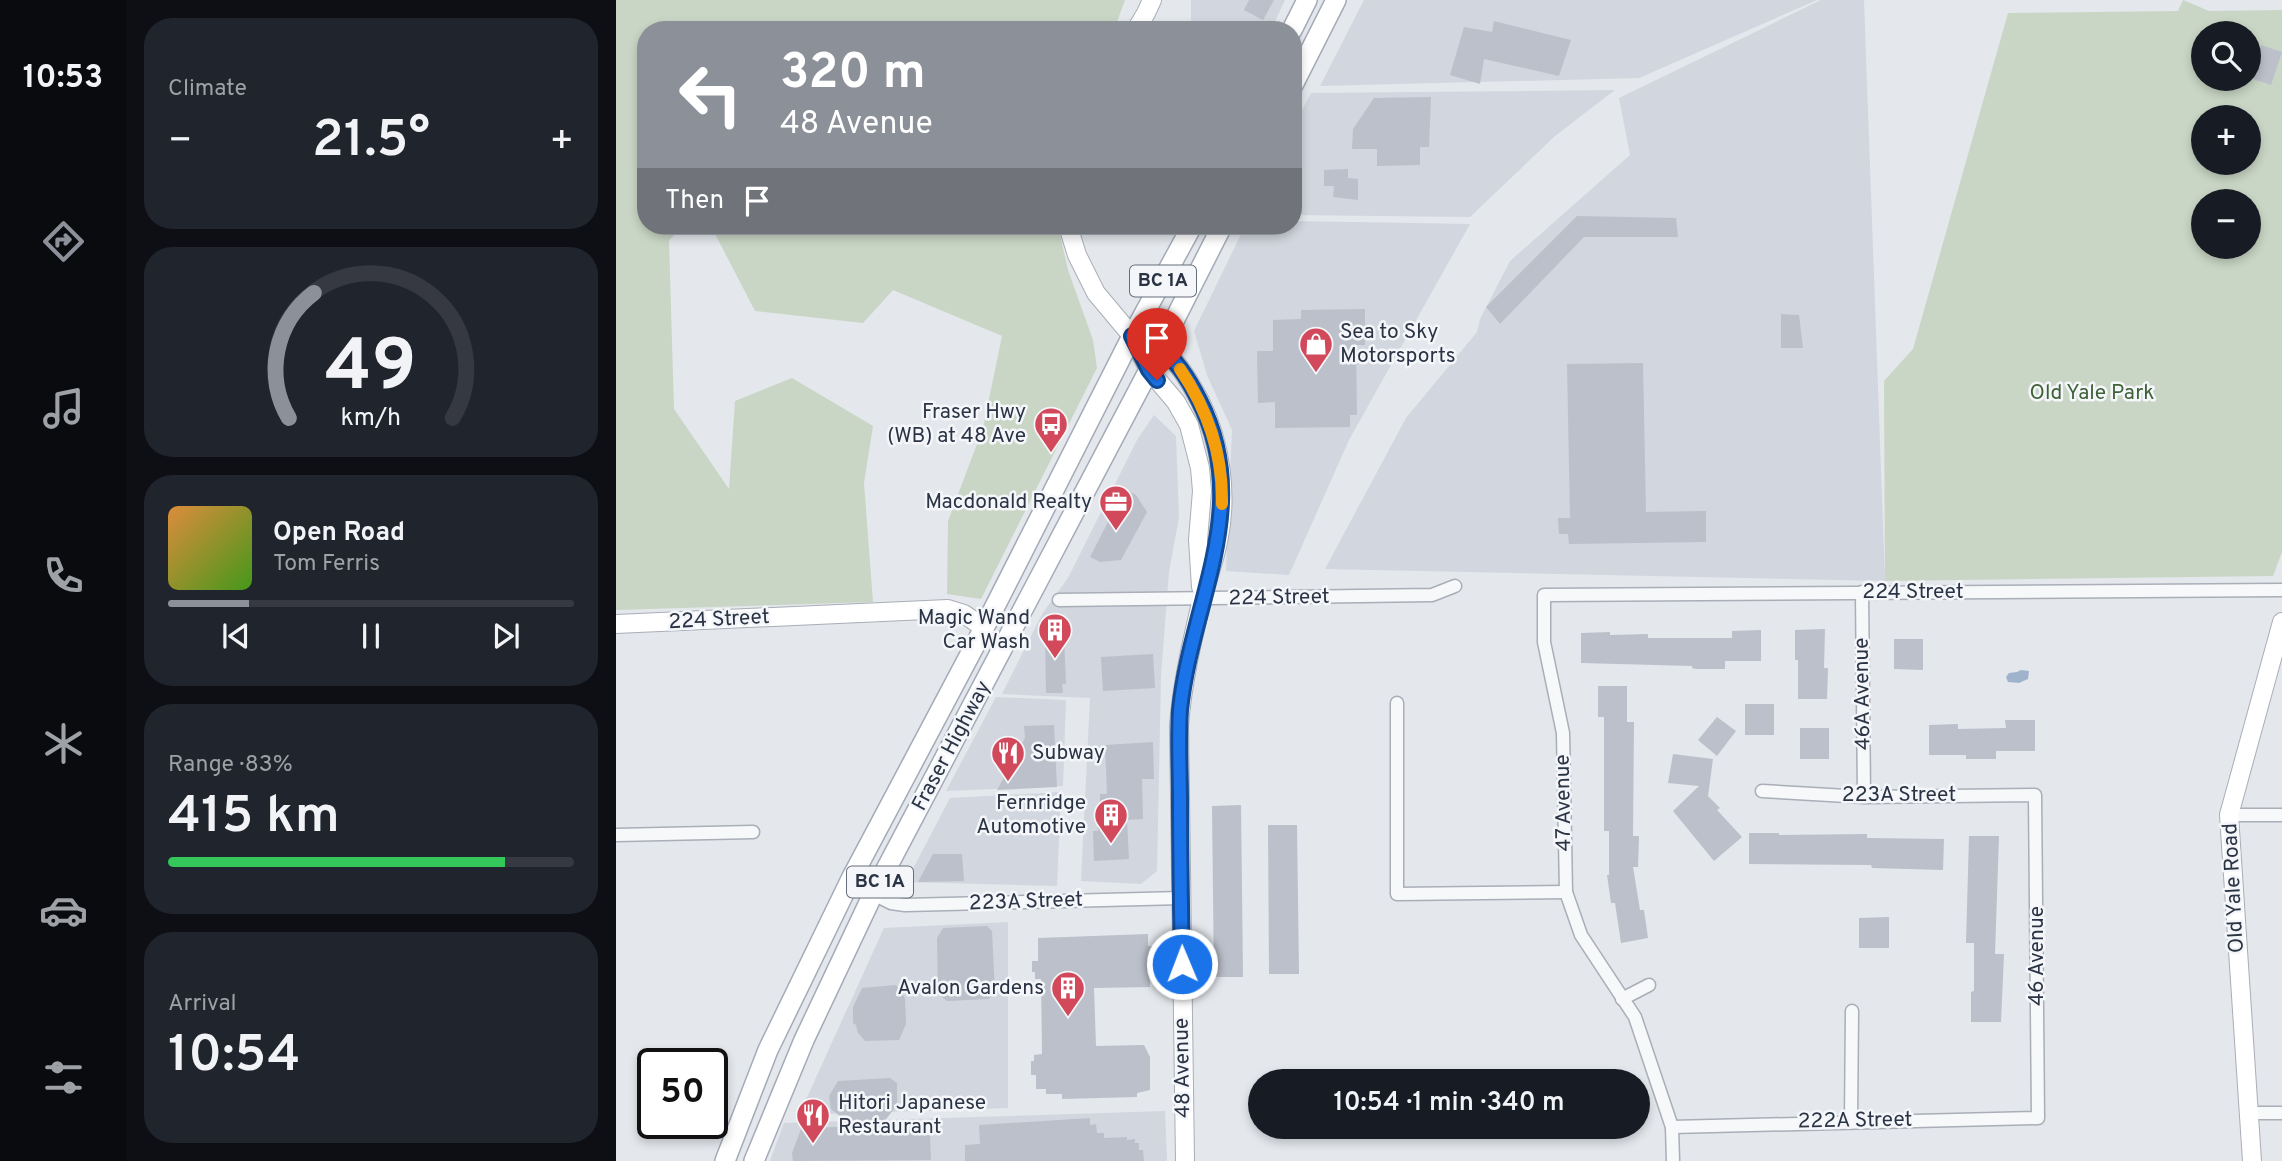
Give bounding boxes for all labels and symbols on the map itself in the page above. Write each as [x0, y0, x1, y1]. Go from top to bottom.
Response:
road number: BC 1A [1130, 266, 1196, 296]
pin [1127, 308, 1187, 380]
place label: Sea to Sky Motorsports [1340, 319, 1455, 370]
shop icon: Sea to Sky Motorsports [1297, 325, 1335, 374]
park label: Old Yale Park [2030, 380, 2154, 407]
place label: Fraser Hwy (WB) at 48 Ave [887, 399, 1026, 450]
bus stop icon: Fraser Hwy (WB) at 48 Ave [1032, 405, 1070, 454]
office icon: Macdonald Realty [1097, 483, 1135, 532]
place label: Macdonald Realty [925, 489, 1092, 516]
street label: 224 Street [1862, 579, 1964, 606]
street label: 224 Street [1228, 584, 1330, 612]
street label: 224 Street [668, 604, 770, 636]
place label: Magic Wand Car Wash [918, 605, 1030, 656]
building icon: Magic Wand Car Wash [1036, 611, 1074, 660]
street label: 46A Avenue [1849, 637, 1877, 751]
street label: Fraser Highway [906, 676, 998, 816]
restaurant icon: Subway [989, 734, 1027, 783]
place label: Subway [1032, 740, 1105, 767]
street label: 47 Avenue [1550, 754, 1578, 852]
street label: 223A Street [1842, 782, 1956, 809]
place label: Fernridge Automotive [976, 790, 1086, 841]
building icon: Fernridge Automotive [1092, 796, 1130, 845]
street label: Old Yale Road [2217, 822, 2251, 954]
road number: BC 1A [847, 866, 913, 898]
street label: 223A Street [968, 887, 1084, 917]
street label: 46 Avenue [2024, 906, 2051, 1006]
position arrow [1145, 927, 1219, 1001]
building icon: Avalon Gardens [1049, 969, 1087, 1018]
place label: Avalon Gardens [897, 975, 1044, 1002]
street label: 48 Avenue [1169, 1018, 1197, 1118]
speed limit sign: 50 [637, 1048, 728, 1139]
place label: Hitori Japanese Restaurant [838, 1090, 986, 1141]
restaurant icon: Hitori Japanese Restaurant [794, 1096, 832, 1145]
street label: 222A Street [1797, 1107, 1913, 1135]

